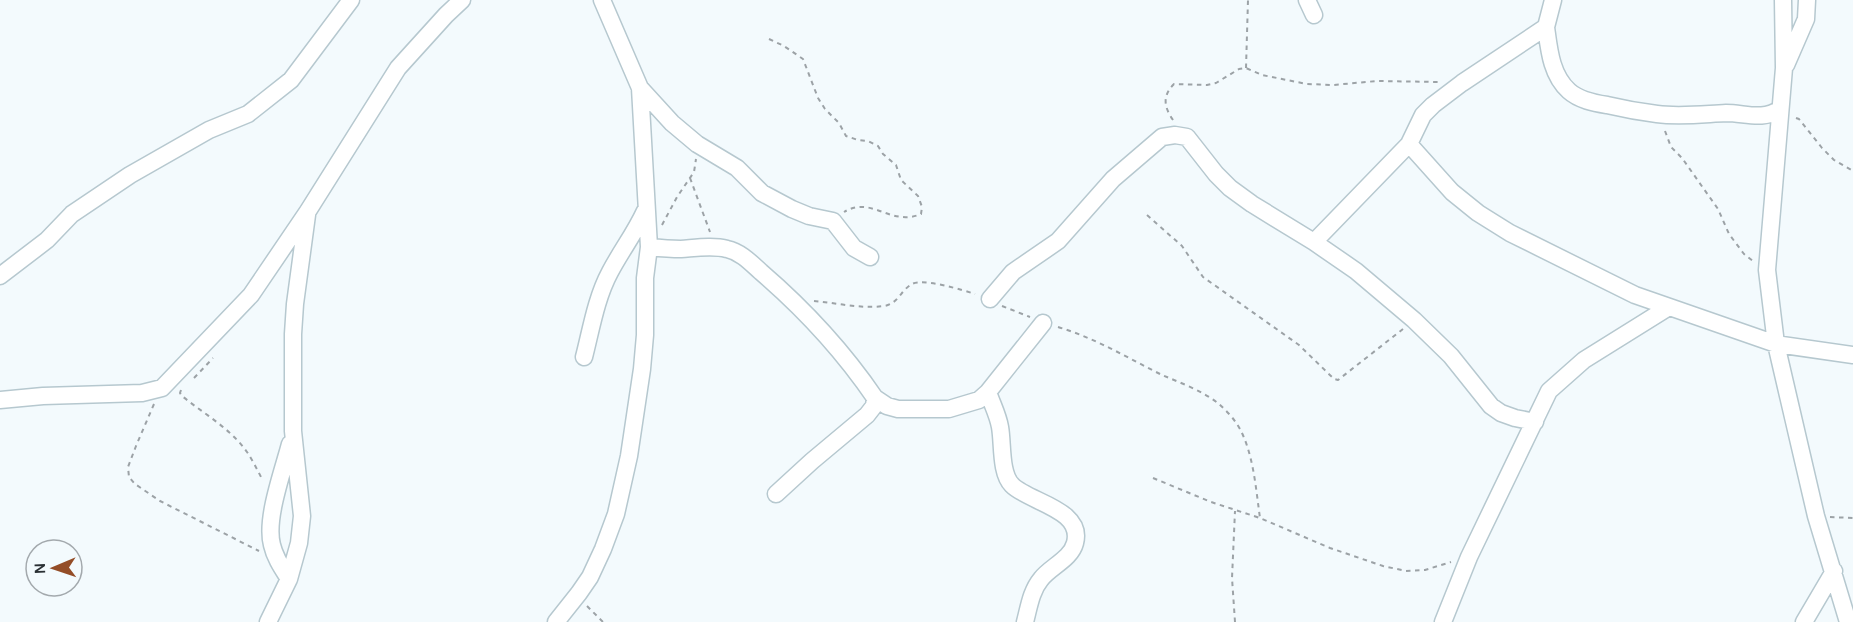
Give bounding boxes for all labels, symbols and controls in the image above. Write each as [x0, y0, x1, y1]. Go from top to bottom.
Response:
north arrow [24, 538, 84, 598]
text: N [30, 562, 49, 575]

